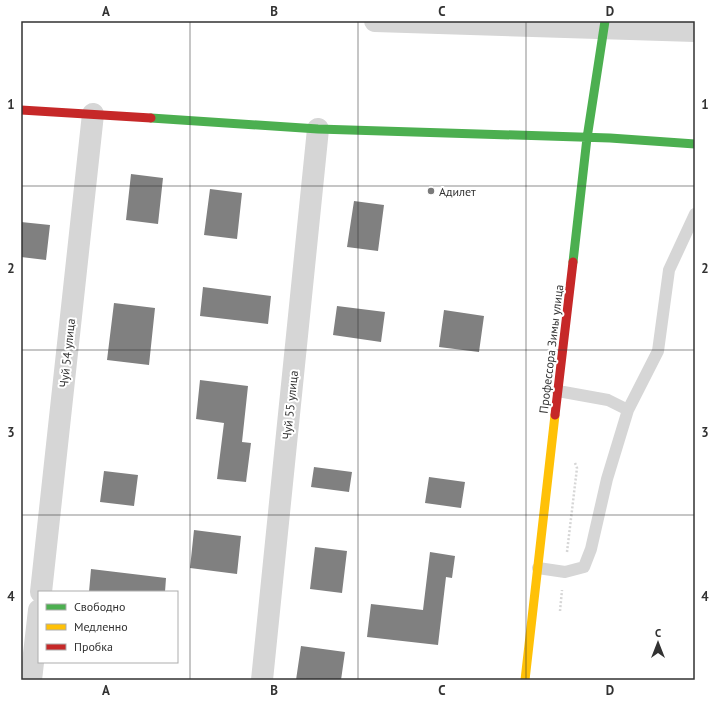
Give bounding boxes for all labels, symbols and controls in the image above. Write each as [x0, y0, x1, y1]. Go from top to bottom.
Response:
text: A [102, 3, 110, 20]
text: B [270, 3, 278, 20]
text: C [438, 3, 446, 20]
text: D [606, 3, 614, 20]
text: 1 [7, 96, 15, 113]
text: 1 [701, 96, 709, 113]
place label: Адилет [439, 184, 476, 199]
marker: Адилет [426, 186, 436, 196]
text: 2 [7, 260, 15, 277]
text: 2 [701, 260, 709, 277]
street label: Профессора Зимы улица [536, 284, 566, 414]
street label: Чуй 54 улица [56, 318, 78, 388]
street label: Чуй 55 улица [279, 370, 301, 440]
text: 3 [7, 424, 15, 441]
text: 3 [701, 424, 709, 441]
text: 4 [7, 588, 15, 605]
text: 4 [701, 588, 709, 605]
legend [38, 591, 178, 663]
text: Свободно [74, 599, 125, 614]
text: Медленно [74, 619, 128, 634]
north arrow [638, 623, 678, 663]
text: С [655, 626, 661, 640]
text: Пробка [74, 639, 113, 654]
text: A [102, 682, 110, 699]
text: B [270, 682, 278, 699]
text: C [438, 682, 446, 699]
text: D [606, 682, 614, 699]

